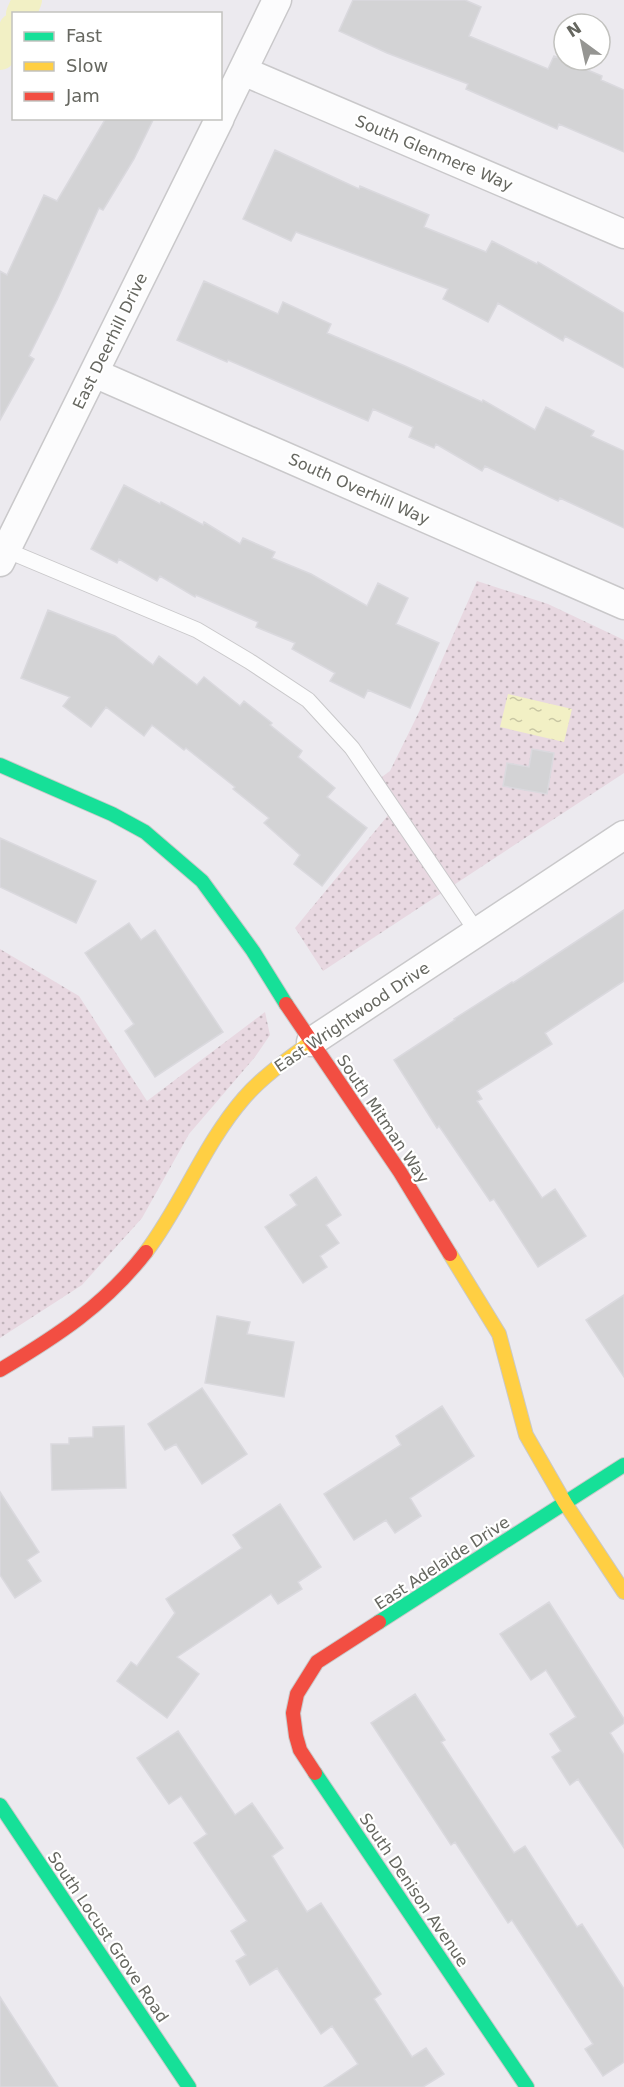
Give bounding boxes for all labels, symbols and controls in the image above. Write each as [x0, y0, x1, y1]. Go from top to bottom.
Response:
legend [12, 12, 222, 120]
north arrow [552, 12, 612, 72]
text: N [563, 18, 585, 41]
text: Fast [66, 25, 102, 46]
text: Slow [66, 55, 108, 76]
text: Jam [65, 85, 100, 106]
street label: South Glenmere Way [352, 111, 516, 195]
street label: East Deerhill Drive [69, 270, 151, 412]
street label: South Overhill Way [286, 449, 432, 529]
street label: East Wrightwood Drive [271, 958, 433, 1076]
street label: South Mitman Way [333, 1051, 433, 1187]
street label: East Adelaide Drive [371, 1512, 513, 1614]
street label: South Denison Avenue [355, 1810, 473, 1970]
street label: South Locust Grove Road [44, 1848, 172, 2026]

